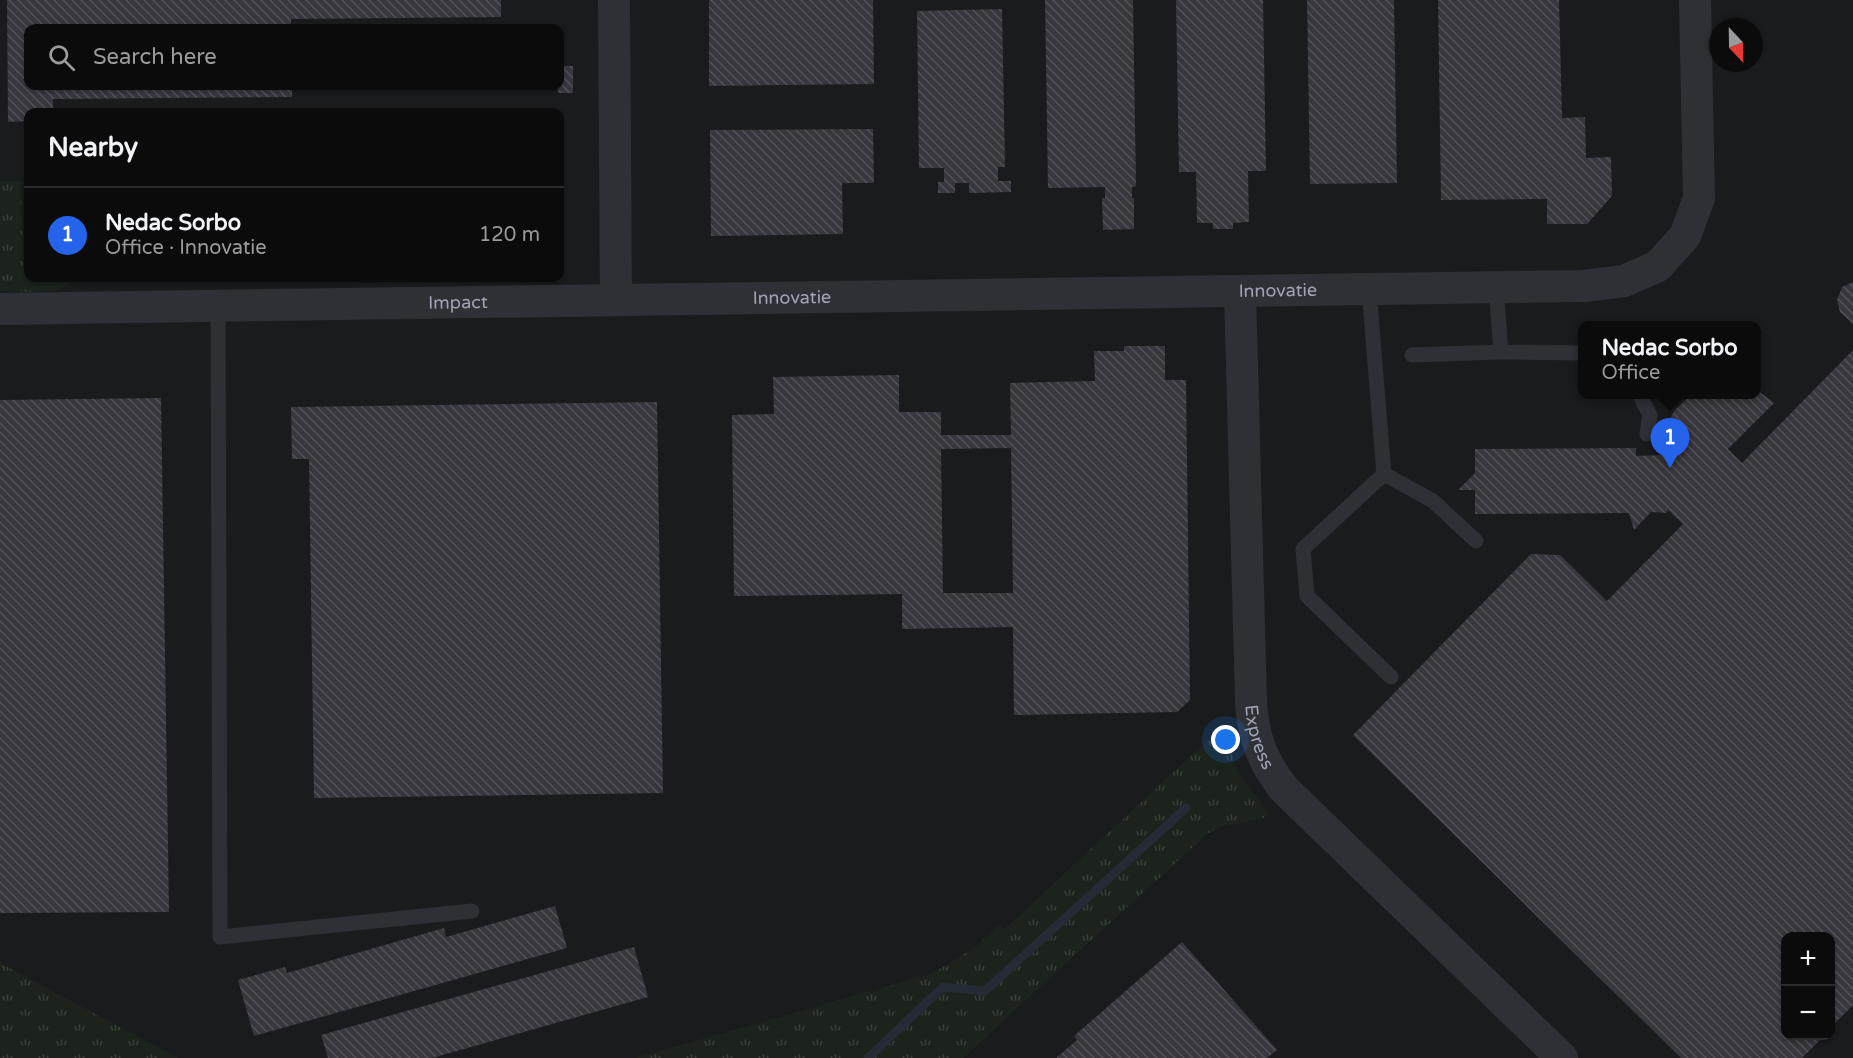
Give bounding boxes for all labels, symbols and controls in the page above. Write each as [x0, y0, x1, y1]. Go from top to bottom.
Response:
north arrow [1709, 18, 1763, 72]
search box [24, 24, 564, 90]
icon: search [45, 41, 78, 74]
text: Search here [93, 44, 217, 70]
text: Nearby [48, 132, 138, 163]
text: Nedac Sorbo [105, 210, 241, 236]
text: 1 [61, 223, 74, 247]
text: 120 m [479, 223, 540, 247]
text: Office · Innovatie [105, 236, 267, 260]
street label: Innovatie [1238, 279, 1317, 302]
street label: Innovatie [752, 286, 831, 309]
street label: Impact [428, 291, 488, 314]
popup [1578, 321, 1761, 399]
text: Nedac Sorbo [1601, 335, 1738, 361]
text: Office [1601, 361, 1660, 385]
pin: 1 [1650, 418, 1690, 468]
street label: Express [1240, 704, 1279, 773]
your location [1211, 725, 1240, 754]
map controls [1781, 932, 1835, 1040]
button: + [1781, 932, 1835, 986]
button: − [1781, 986, 1835, 1040]

